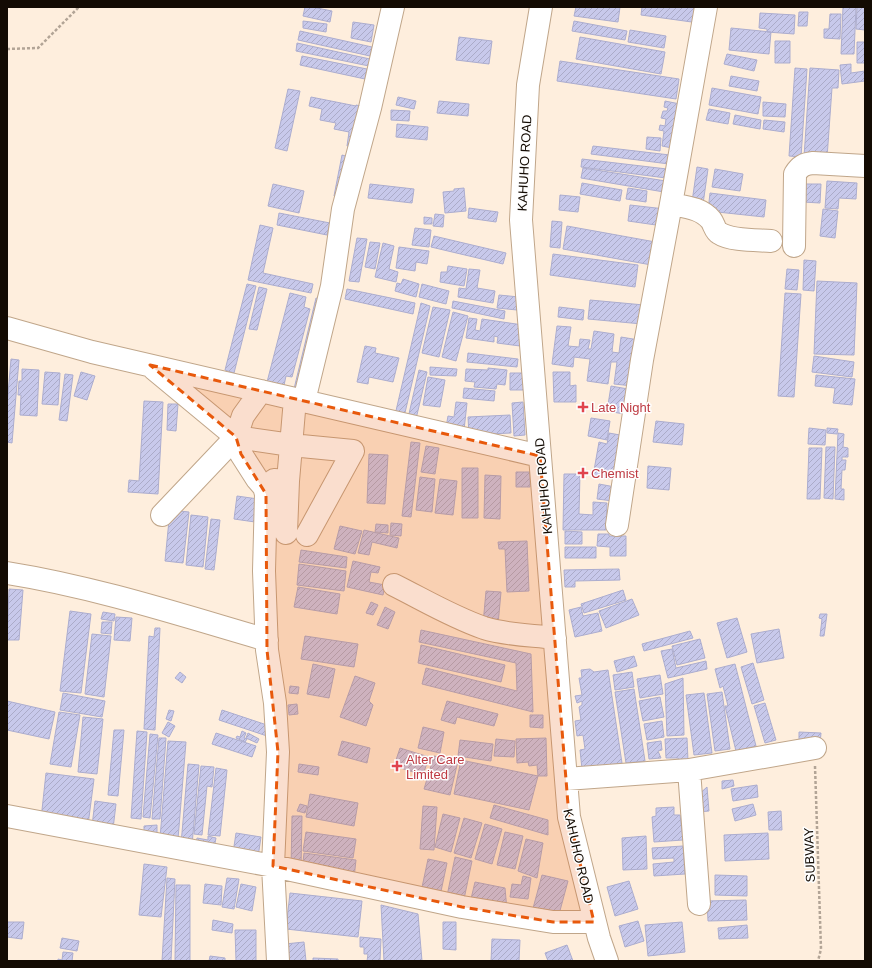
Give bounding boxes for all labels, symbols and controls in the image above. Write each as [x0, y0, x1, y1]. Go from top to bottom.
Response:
street label: KAHUHO ROAD [514, 114, 535, 212]
place label: Late Night [591, 400, 651, 415]
marker: Late Night [578, 402, 588, 412]
street label: KAHUHO ROAD [532, 437, 555, 535]
place label: Chemist [591, 466, 639, 481]
marker: Chemist [578, 468, 588, 478]
place label: Alter Care Limited [406, 752, 465, 782]
marker: Alter Care Limited [391, 760, 403, 772]
street label: KAHUHO ROAD [560, 807, 597, 905]
street label: SUBWAY [801, 827, 818, 883]

